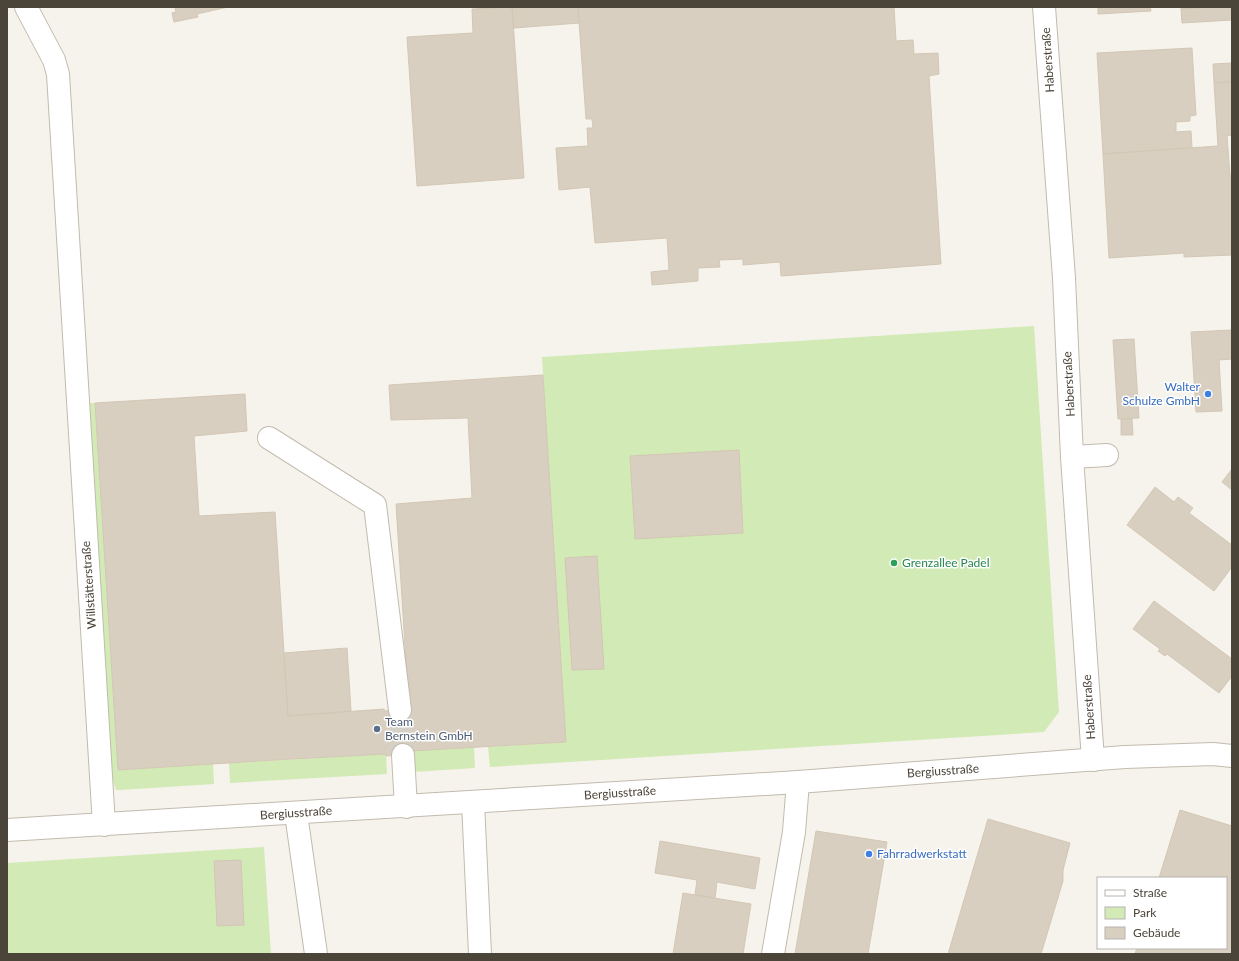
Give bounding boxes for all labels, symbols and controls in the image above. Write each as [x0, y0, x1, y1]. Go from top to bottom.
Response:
street label: Haberstraße [1038, 27, 1057, 93]
street label: Haberstraße [1059, 351, 1078, 417]
place label: Walter Schulze GmbH [1123, 379, 1201, 408]
marker: Walter Schulze GmbH [1203, 389, 1213, 399]
street label: Willstätterstraße [78, 541, 99, 630]
place label: Grenzallee Padel [902, 555, 990, 570]
marker: Grenzallee Padel [889, 558, 899, 568]
street label: Haberstraße [1079, 674, 1098, 740]
place label: Team Bernstein GmbH [385, 714, 473, 743]
marker: Team Bernstein GmbH [372, 724, 382, 734]
street label: Bergiusstraße [906, 760, 980, 781]
street label: Bergiusstraße [583, 782, 657, 803]
street label: Bergiusstraße [259, 802, 333, 823]
place label: Fahrradwerkstatt [877, 846, 967, 861]
marker: Fahrradwerkstatt [864, 849, 874, 859]
legend [1097, 877, 1227, 949]
text: Straße [1133, 885, 1167, 900]
text: Park [1133, 905, 1157, 920]
text: Gebäude [1133, 925, 1180, 940]

